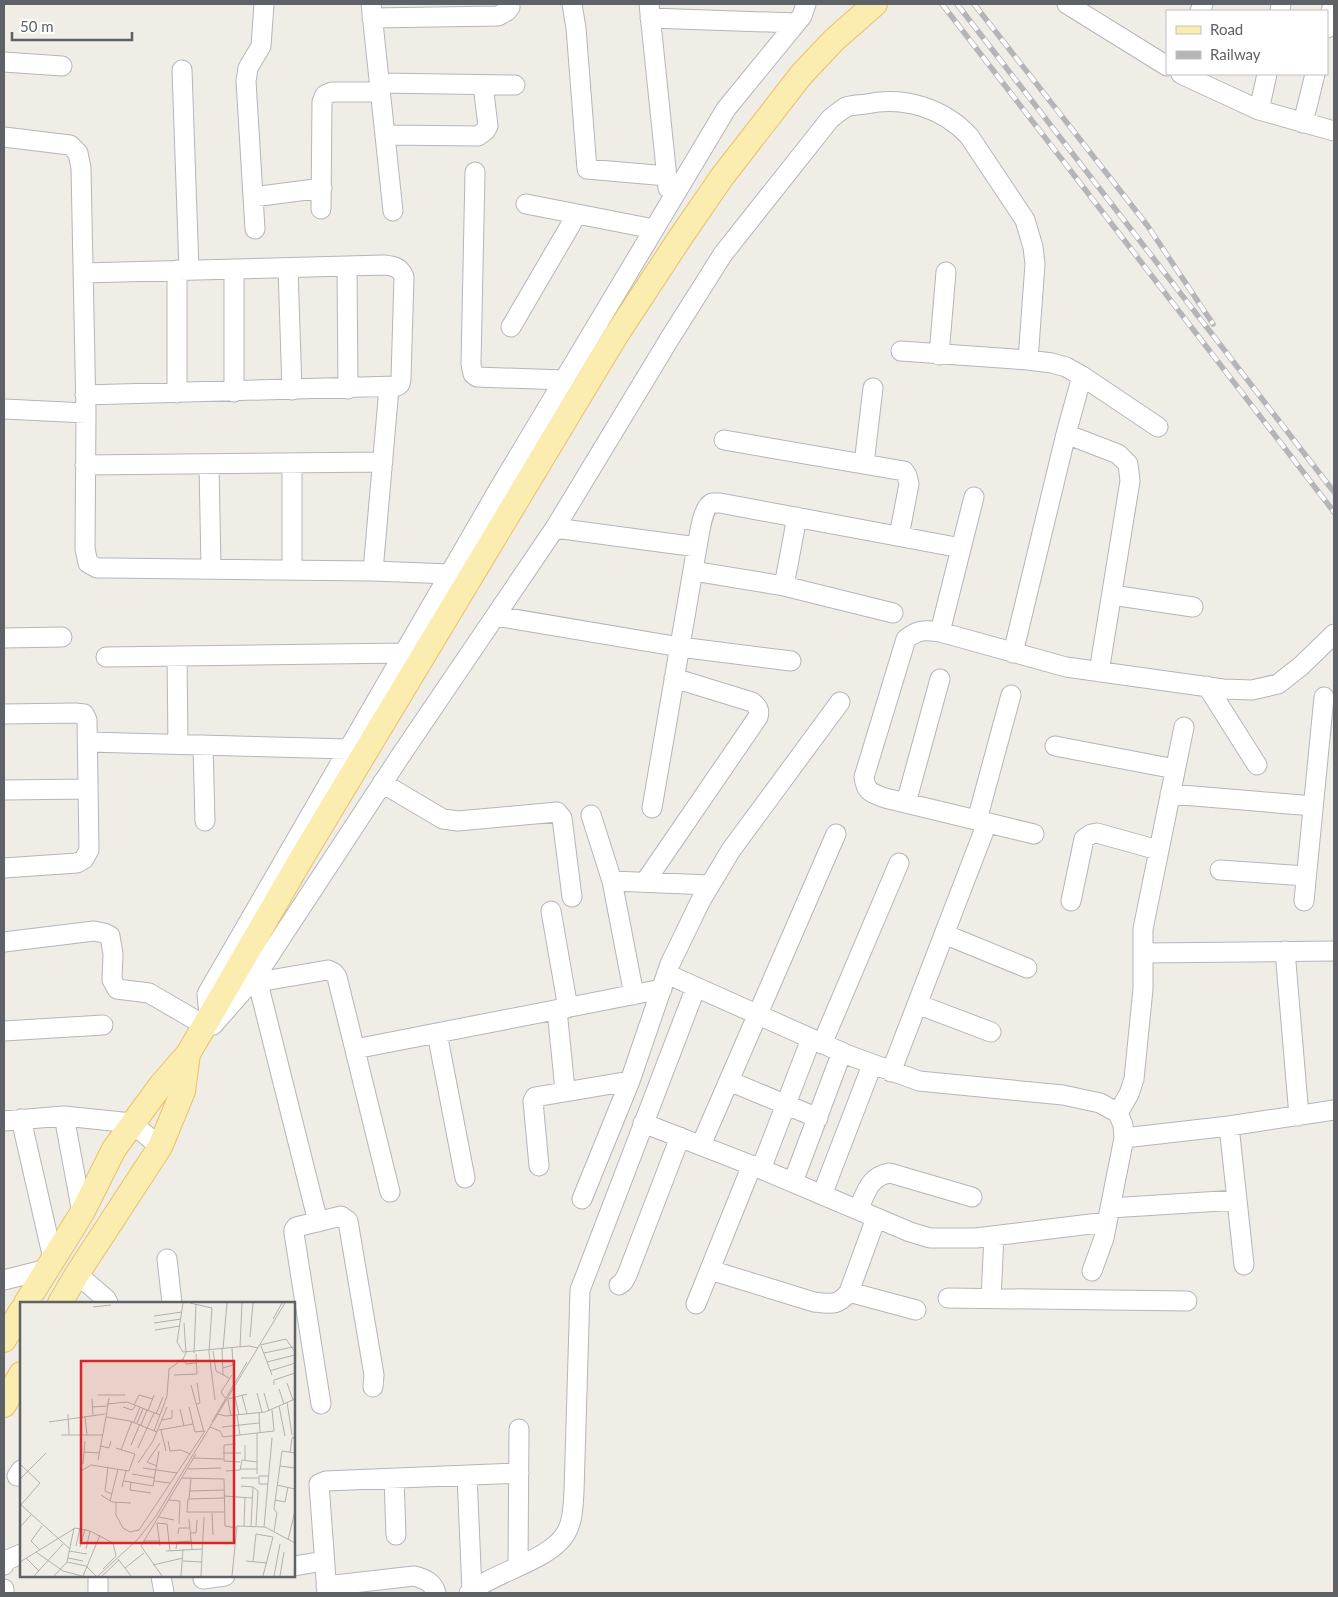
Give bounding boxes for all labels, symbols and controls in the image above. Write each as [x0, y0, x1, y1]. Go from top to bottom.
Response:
scale bar [12, 10, 132, 42]
legend [1166, 10, 1328, 75]
text: 50 m [20, 17, 54, 35]
text: Road [1210, 20, 1243, 38]
text: Railway [1210, 45, 1261, 63]
inset map [20, 1302, 295, 1577]

